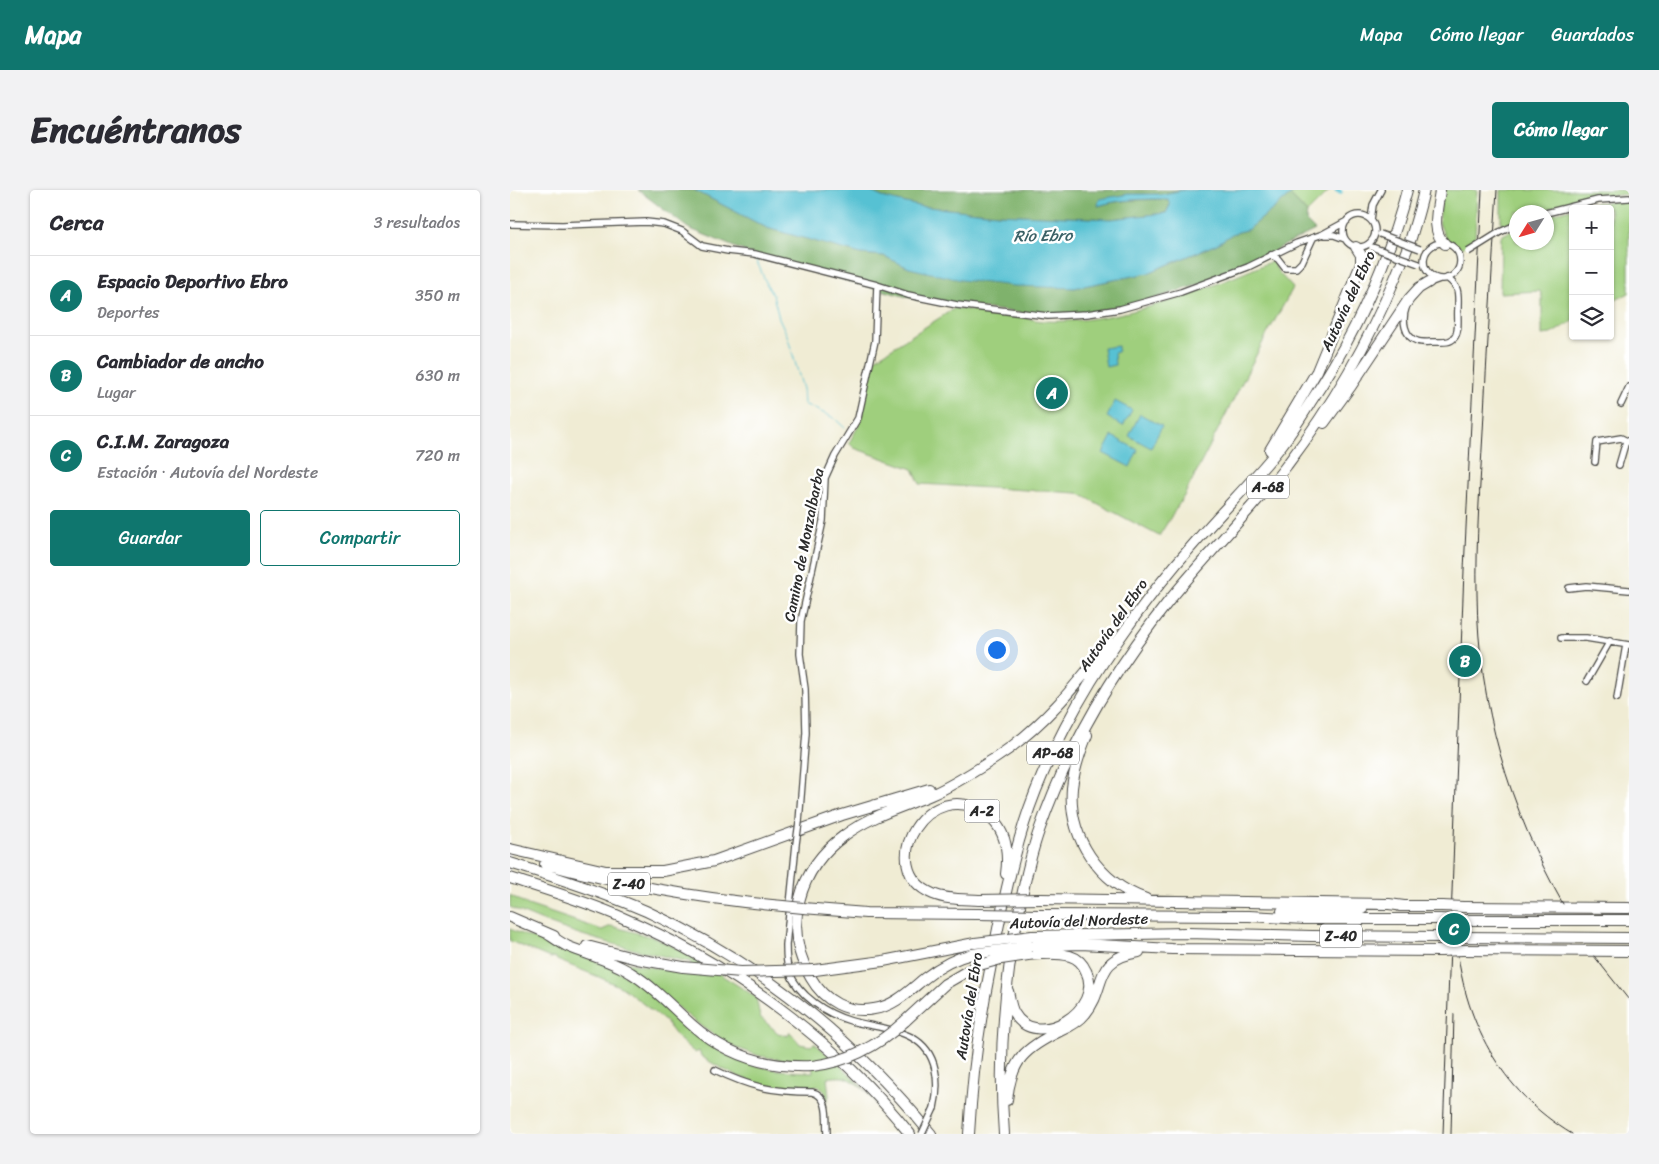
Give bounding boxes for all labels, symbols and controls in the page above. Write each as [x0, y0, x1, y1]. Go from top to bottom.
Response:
text: Mapa [25, 14, 81, 56]
text: Mapa [1360, 19, 1402, 51]
text: Cómo llegar [1430, 19, 1523, 51]
text: Guardados [1551, 19, 1634, 51]
text: Encuéntranos [30, 99, 241, 161]
button: Cómo llegar [1492, 102, 1629, 158]
text: Cerca [50, 204, 104, 242]
north arrow [1509, 205, 1554, 250]
map controls [1569, 205, 1614, 340]
button: + [1569, 205, 1614, 250]
text: 3 resultados [374, 208, 460, 237]
water label: Río Ebro [1013, 220, 1074, 251]
street label: Autovía del Ebro [1313, 246, 1383, 357]
button: − [1569, 250, 1614, 295]
text: Espacio Deportivo Ebro [97, 265, 288, 298]
text: A [61, 281, 71, 310]
text: 350 m [415, 281, 460, 310]
button: layers [1569, 295, 1614, 340]
text: Deportes [97, 298, 159, 327]
text: Cambiador de ancho [97, 345, 264, 378]
text: B [61, 361, 71, 390]
text: 630 m [416, 361, 460, 390]
pin: A [1036, 374, 1068, 412]
text: Lugar [97, 378, 136, 407]
text: C.I.M. Zaragoza [97, 425, 229, 458]
text: C [61, 441, 71, 470]
text: 720 m [415, 441, 460, 470]
text: Estación · Autovía del Nordeste [97, 458, 318, 487]
street label: Camino de Monzalbarba [776, 466, 832, 624]
road number: A-68 [1247, 476, 1289, 498]
button: Guardar [50, 510, 250, 566]
button: Compartir [260, 510, 460, 566]
street label: Autovía del Ebro [1071, 573, 1155, 678]
your location [984, 637, 1010, 663]
pin: B [1449, 642, 1481, 680]
road number: AP-68 [1027, 742, 1079, 764]
road number: A-2 [964, 800, 1000, 822]
road number: Z-40 [608, 872, 650, 896]
street label: Autovía del Nordeste [1008, 906, 1149, 936]
pin: C [1438, 910, 1470, 948]
road number: Z-40 [1320, 924, 1362, 948]
street label: Autovía del Ebro [948, 950, 990, 1063]

